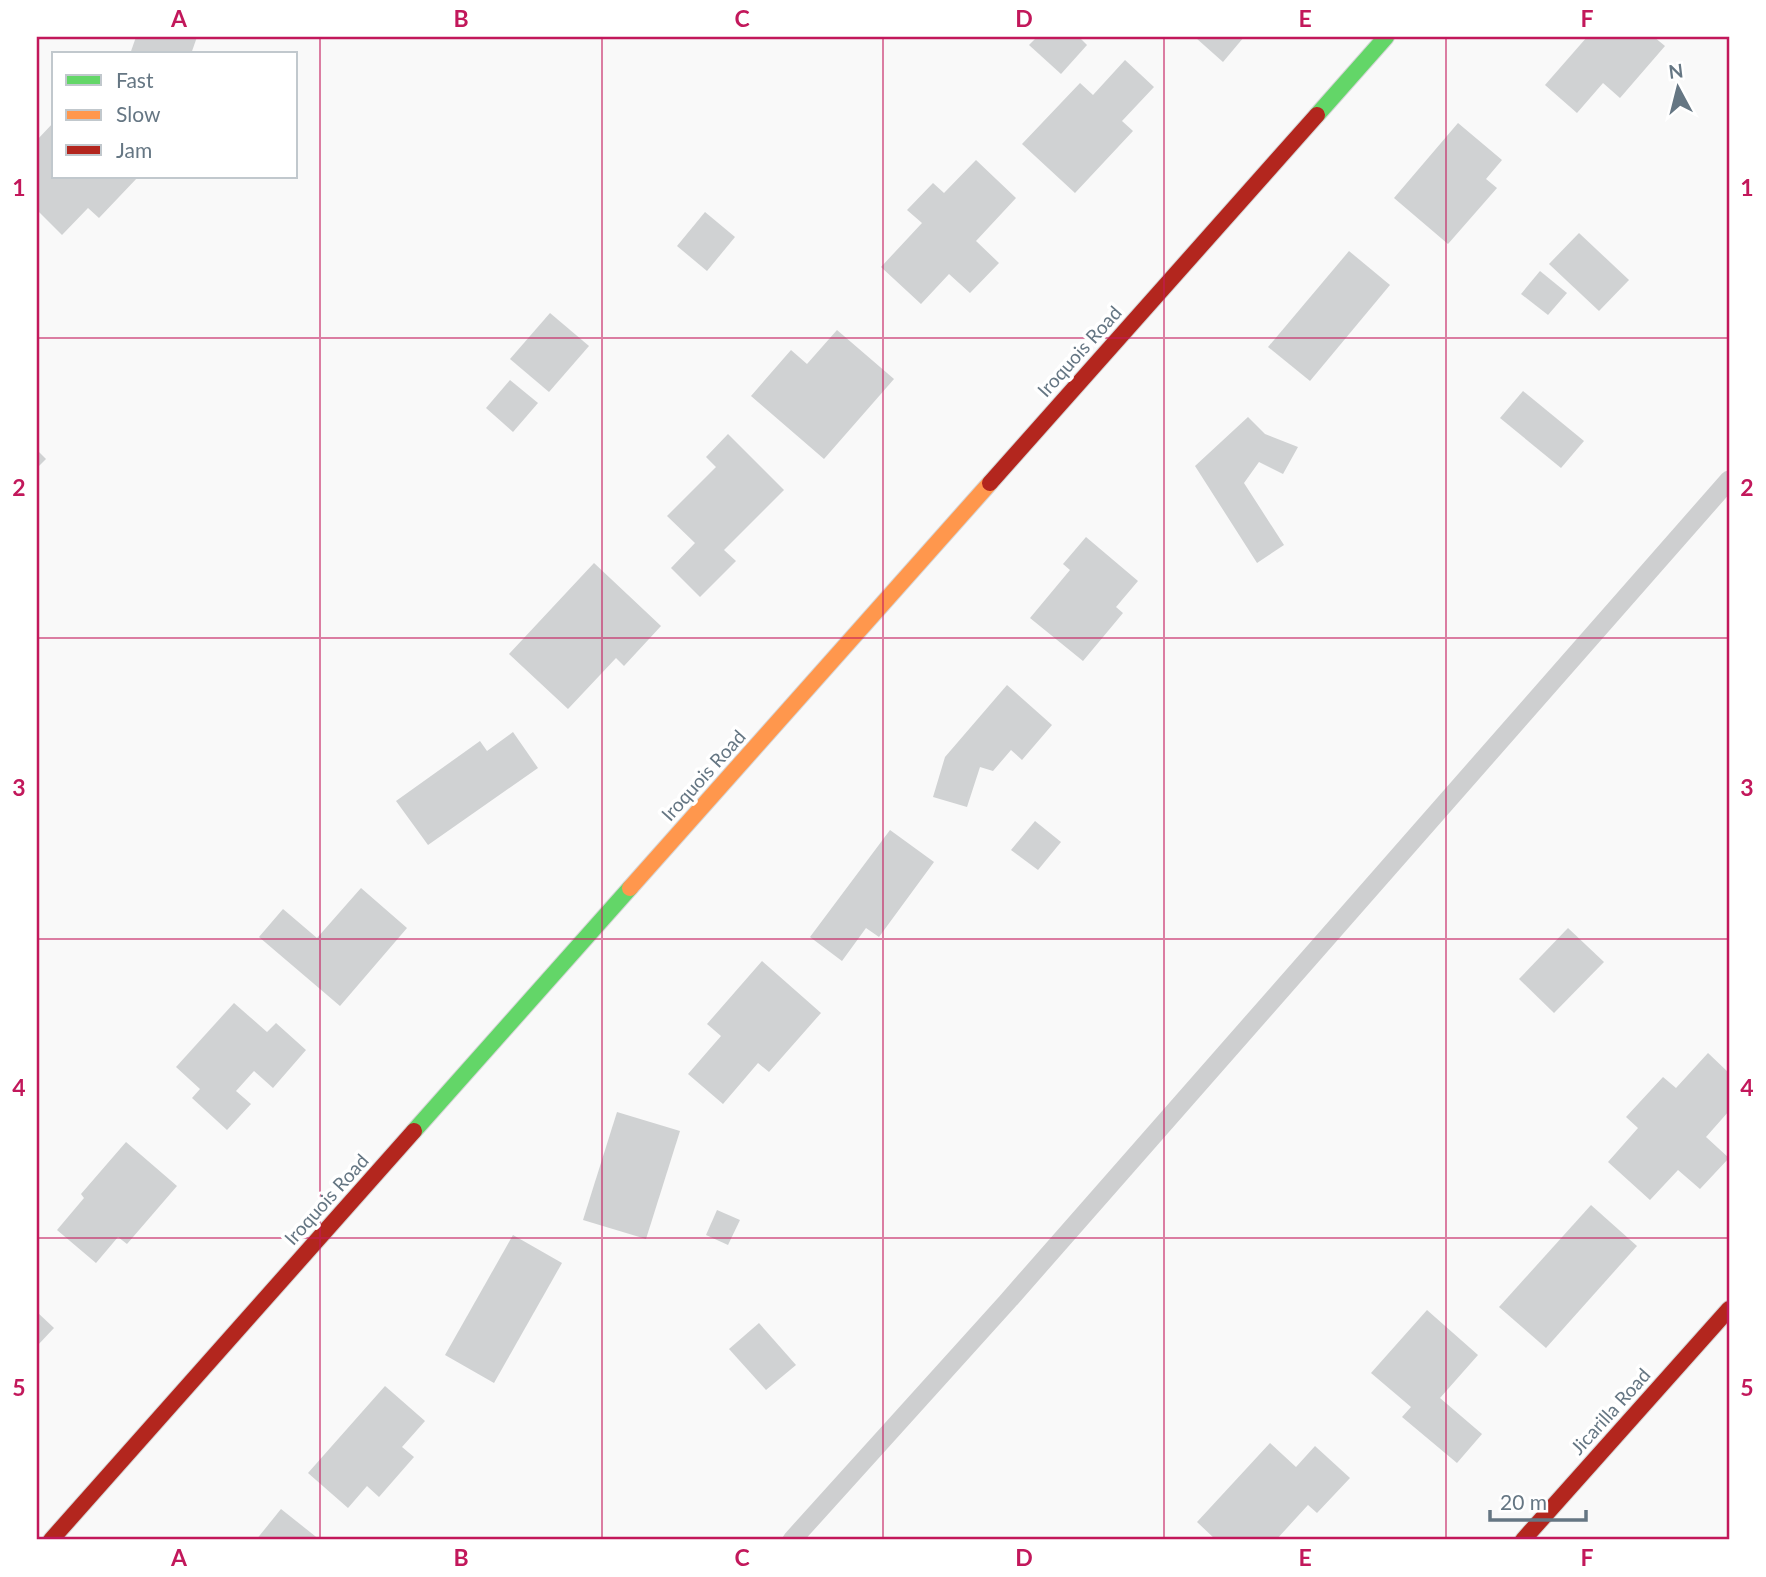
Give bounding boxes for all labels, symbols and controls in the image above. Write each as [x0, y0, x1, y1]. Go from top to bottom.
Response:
text: A [170, 4, 188, 32]
text: B [453, 4, 469, 32]
text: C [734, 4, 750, 32]
text: D [1015, 4, 1033, 32]
text: E [1298, 4, 1312, 32]
text: F [1580, 4, 1594, 32]
legend [52, 52, 298, 178]
north arrow [1644, 52, 1714, 122]
text: N [1667, 58, 1685, 83]
text: Fast [116, 67, 154, 92]
text: Slow [116, 101, 161, 126]
text: Jam [116, 137, 152, 162]
text: 1 [12, 173, 26, 201]
text: 1 [1740, 173, 1754, 201]
street label: Iroquois Road [1032, 301, 1126, 401]
text: 2 [12, 473, 26, 501]
text: 2 [1740, 473, 1754, 501]
street label: Iroquois Road [656, 725, 750, 825]
text: 3 [12, 773, 26, 801]
text: 3 [1740, 773, 1754, 801]
text: 4 [12, 1073, 26, 1101]
text: 4 [1740, 1073, 1754, 1101]
street label: Iroquois Road [279, 1149, 373, 1249]
street label: Jicarilla Road [1565, 1363, 1655, 1459]
text: 5 [12, 1373, 26, 1401]
text: 5 [1740, 1373, 1754, 1401]
scale bar [1490, 1479, 1586, 1523]
text: 20 m [1500, 1489, 1547, 1514]
text: A [170, 1543, 188, 1571]
text: B [453, 1543, 469, 1571]
text: C [734, 1543, 750, 1571]
text: D [1015, 1543, 1033, 1571]
text: E [1298, 1543, 1312, 1571]
text: F [1580, 1543, 1594, 1571]

